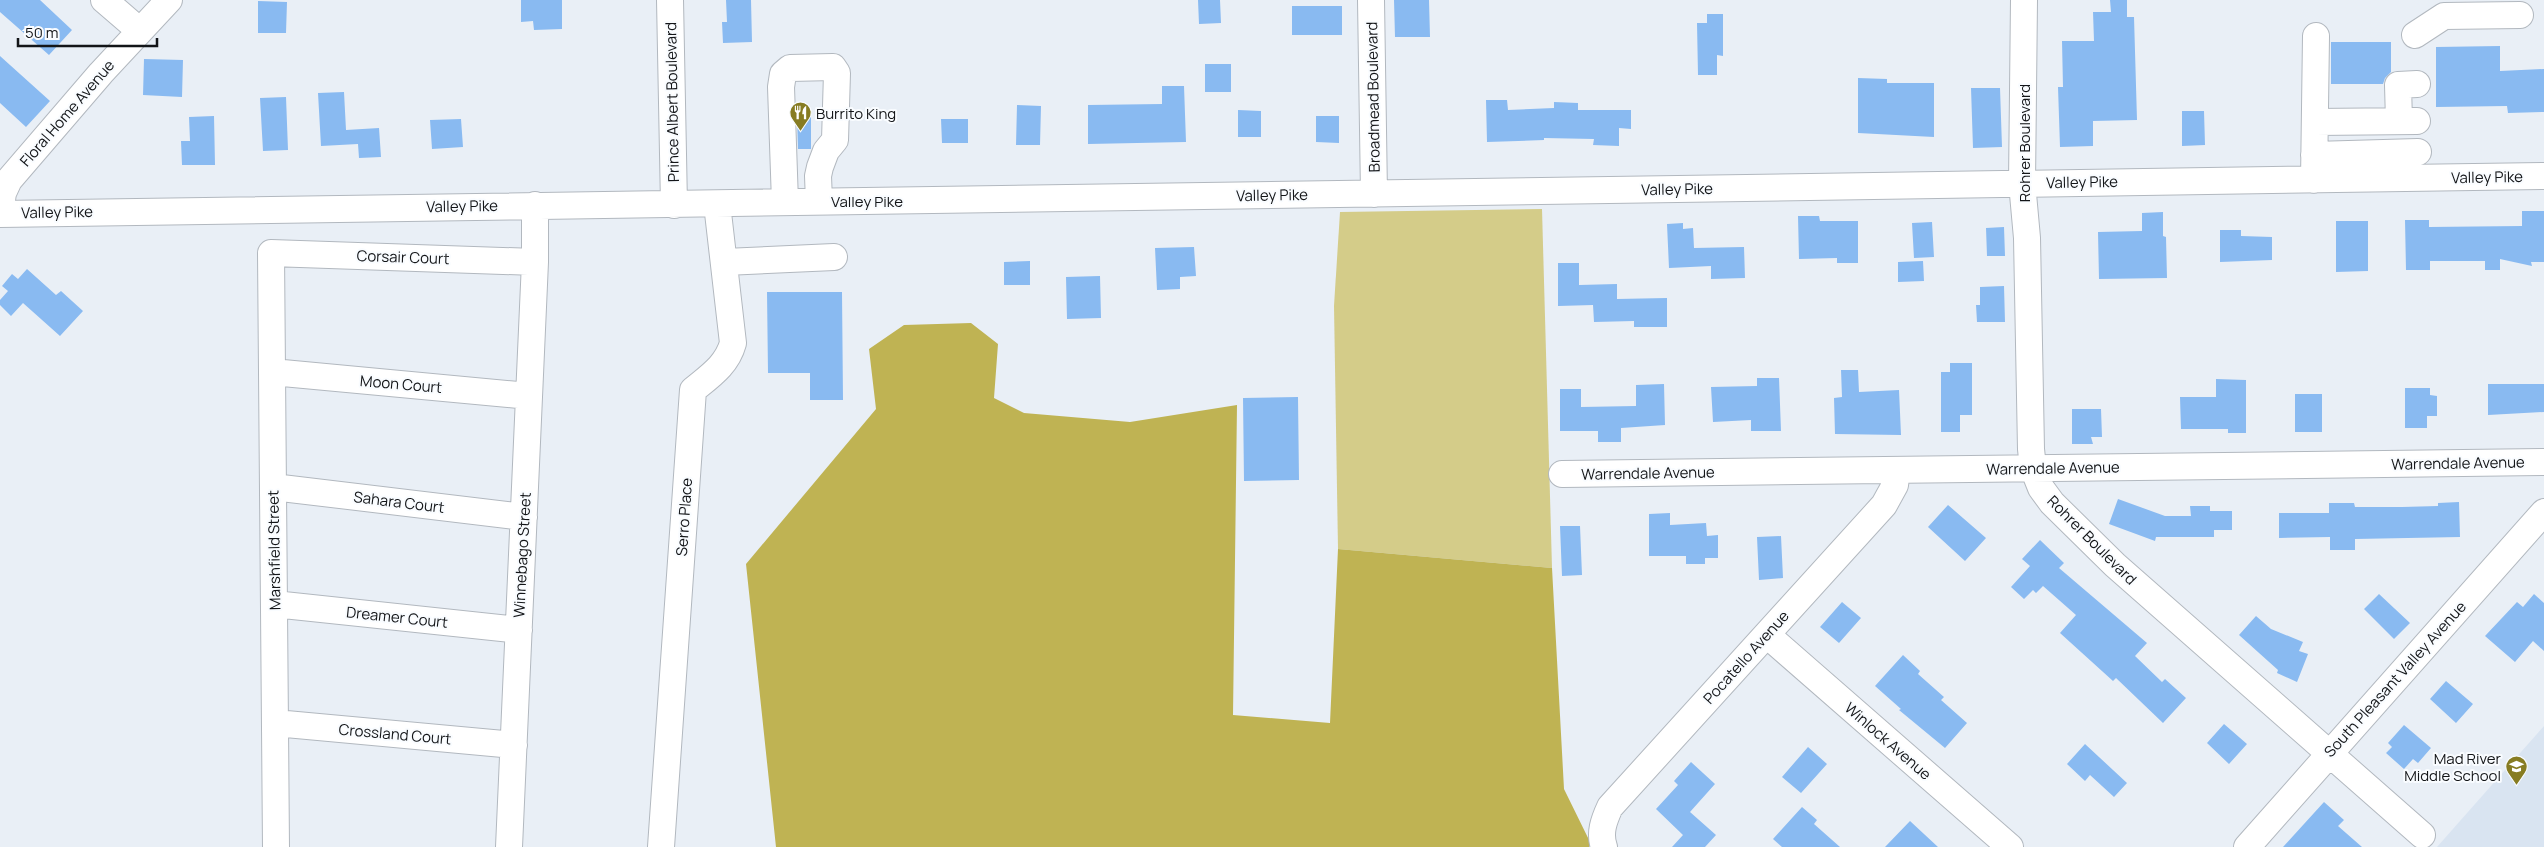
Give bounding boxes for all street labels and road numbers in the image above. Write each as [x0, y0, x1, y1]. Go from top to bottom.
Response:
street label: Prince Albert Boulevard [660, 22, 684, 182]
street label: Broadmead Boulevard [1361, 22, 1385, 172]
street label: Floral Home Avenue [15, 55, 119, 171]
street label: Rohrer Boulevard [2014, 84, 2035, 202]
street label: Valley Pike [2451, 166, 2523, 188]
street label: Valley Pike [2046, 171, 2118, 193]
street label: Valley Pike [1641, 178, 1713, 200]
street label: Valley Pike [1236, 184, 1308, 206]
street label: Valley Pike [831, 191, 903, 212]
street label: Valley Pike [426, 195, 498, 217]
street label: Valley Pike [21, 201, 93, 223]
street label: Corsair Court [356, 245, 450, 269]
street label: Moon Court [359, 370, 443, 398]
street label: Warrendale Avenue [2391, 451, 2525, 475]
street label: Warrendale Avenue [1986, 456, 2120, 480]
street label: Warrendale Avenue [1581, 461, 1715, 485]
street label: Serro Place [671, 477, 697, 557]
street label: Sahara Court [352, 486, 446, 518]
street label: Marshfield Street [262, 490, 286, 610]
street label: Rohrer Boulevard [2043, 491, 2141, 589]
street label: Winnebago Street [508, 492, 536, 618]
street label: South Pleasant Valley Avenue [2319, 596, 2471, 762]
street label: Dreamer Court [345, 601, 449, 633]
street label: Pocatello Avenue [1698, 606, 1794, 708]
street label: Winlock Avenue [1840, 697, 1936, 785]
street label: Crossland Court [338, 719, 452, 749]

